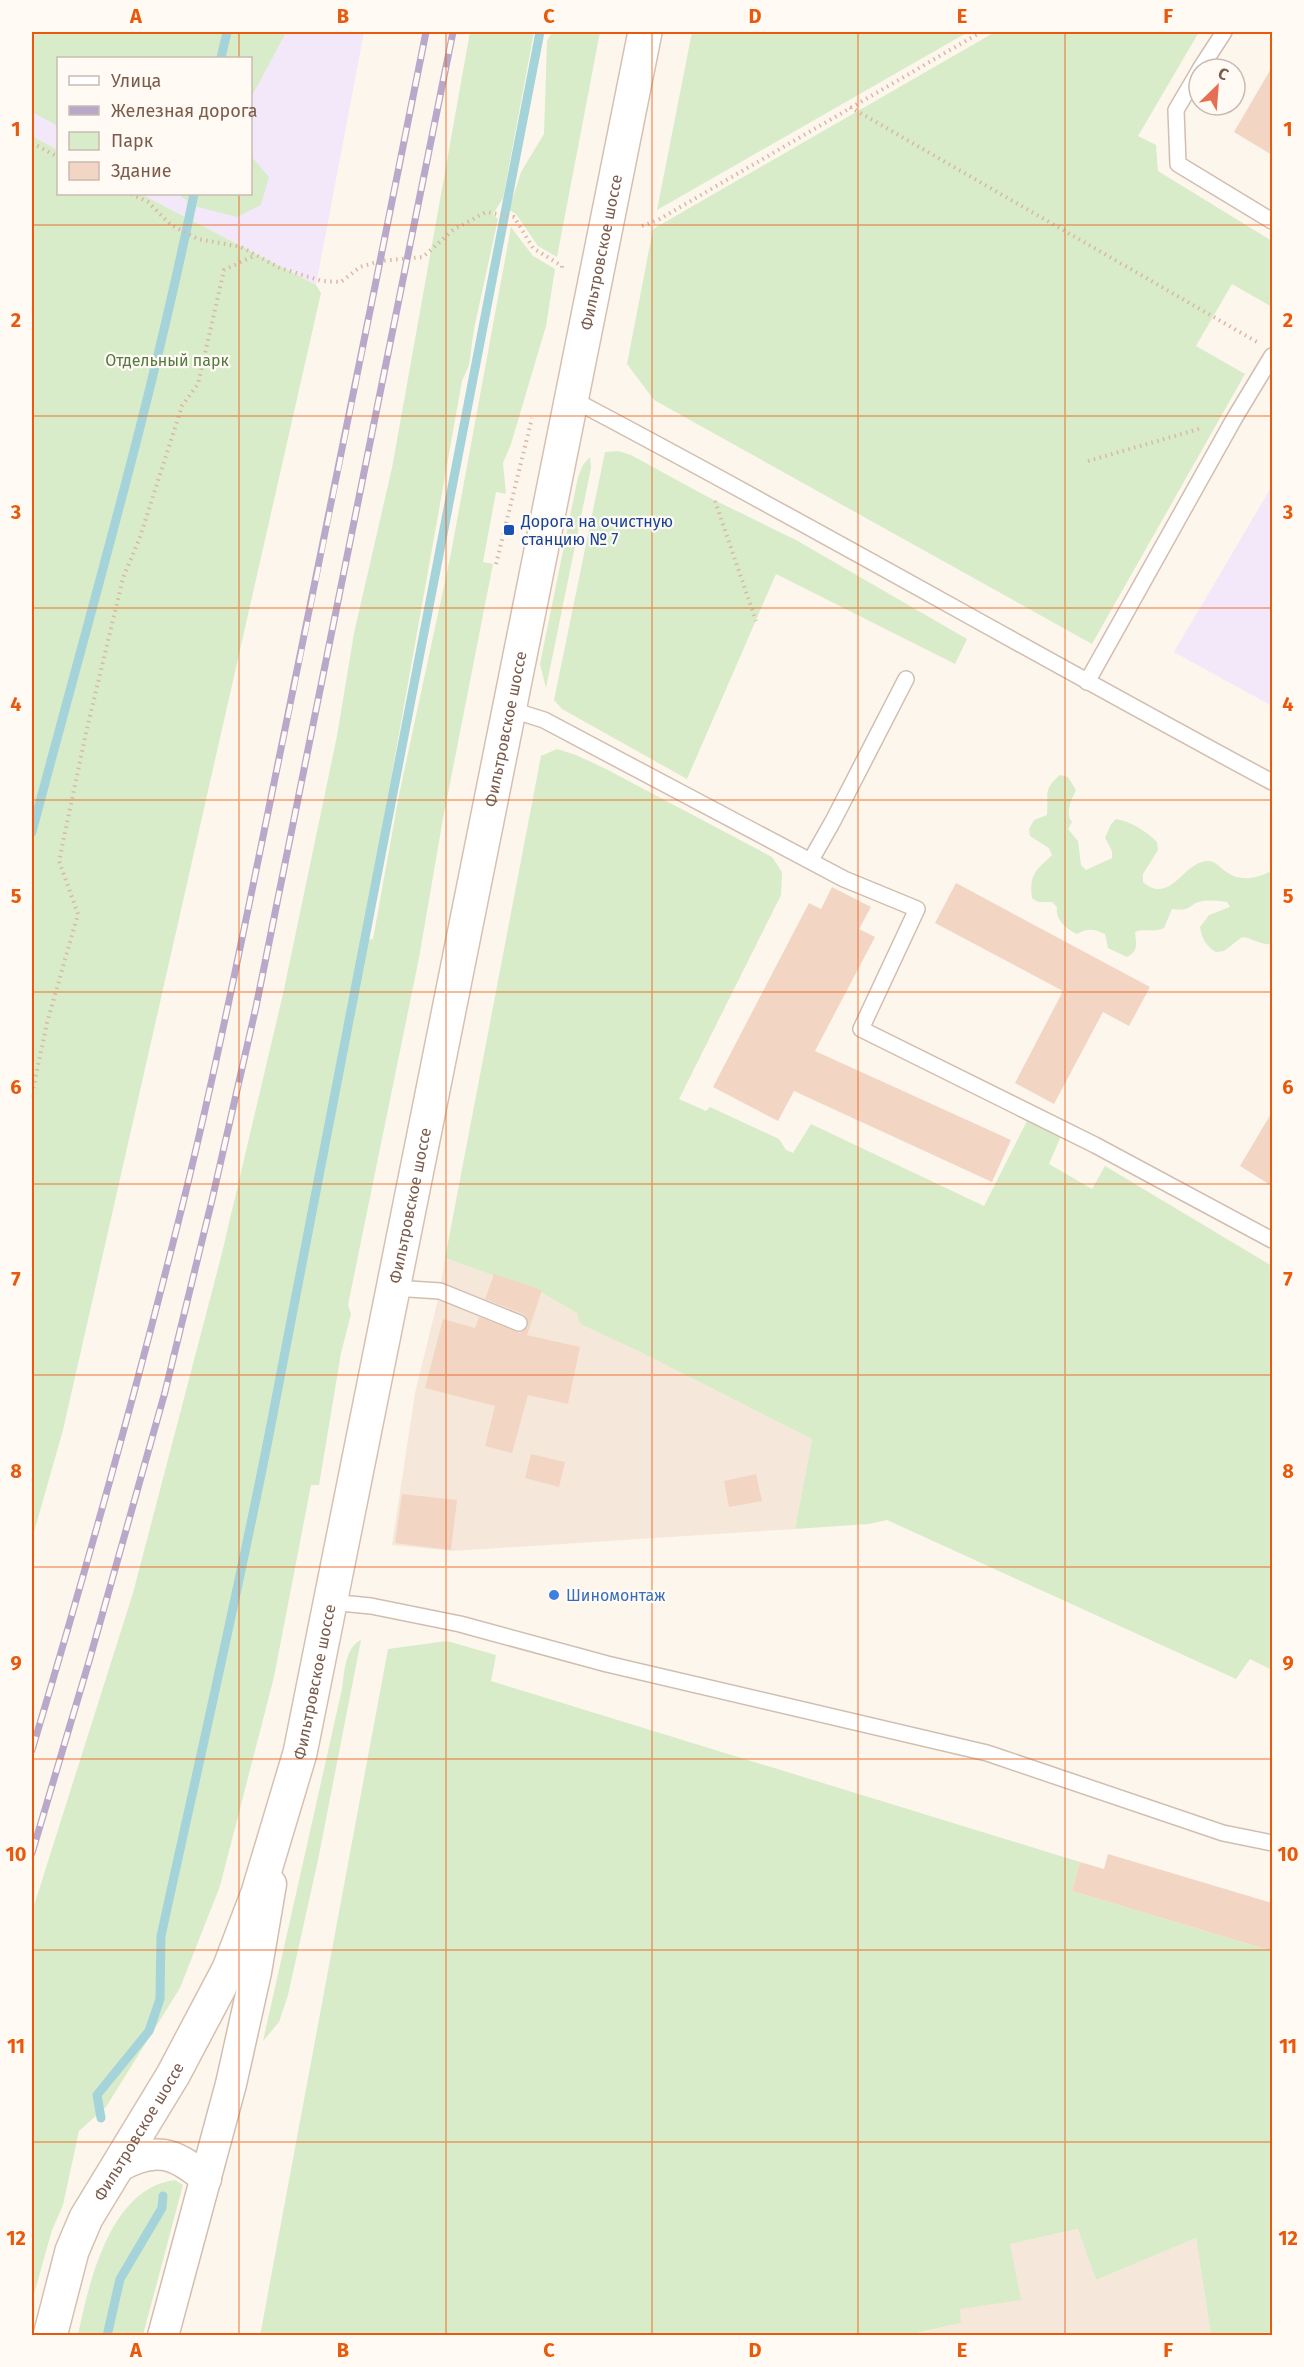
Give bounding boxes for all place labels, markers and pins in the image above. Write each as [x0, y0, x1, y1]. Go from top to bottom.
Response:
place label: Дорога на очистную станцию № 7 [520, 512, 673, 549]
marker: Дорога на очистную станцию № 7 [502, 523, 516, 537]
place label: Шиномонтаж [566, 1586, 666, 1605]
marker: Шиномонтаж [547, 1588, 561, 1602]

